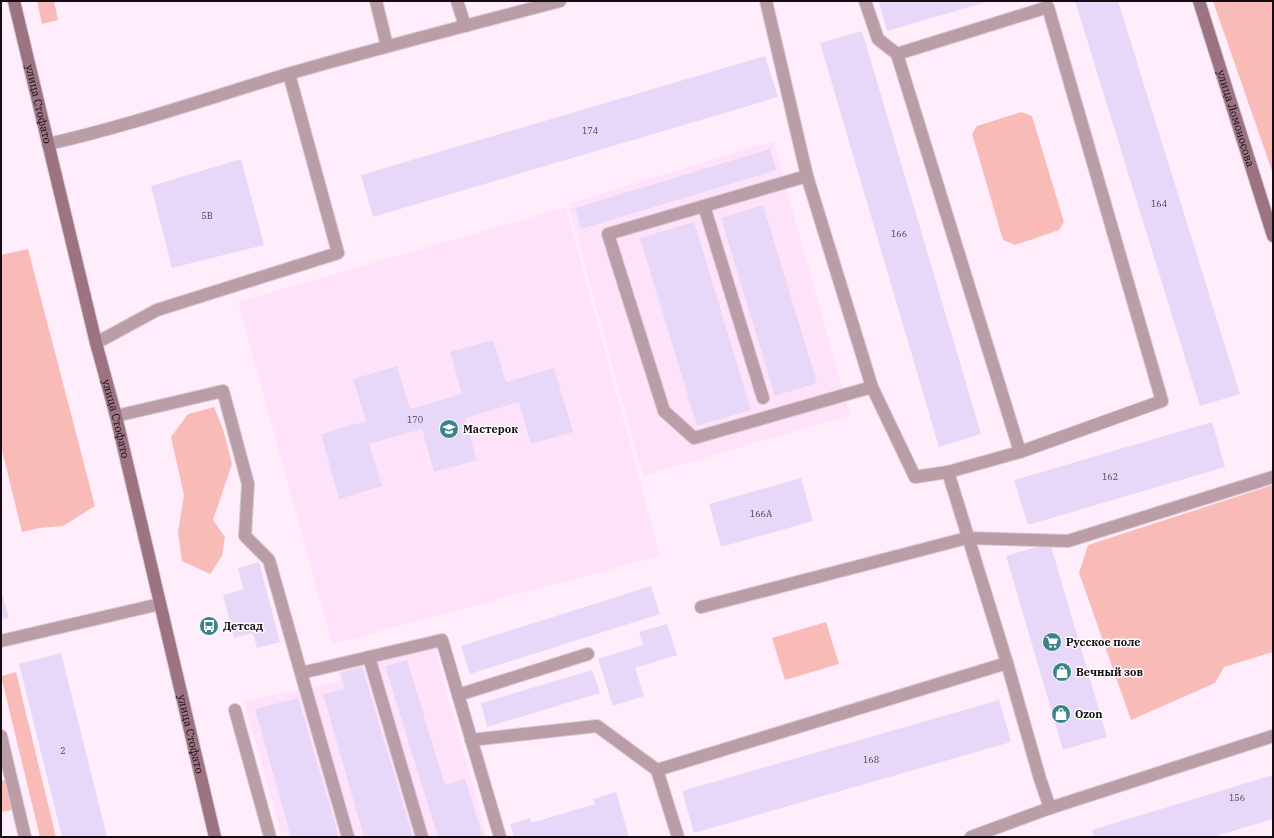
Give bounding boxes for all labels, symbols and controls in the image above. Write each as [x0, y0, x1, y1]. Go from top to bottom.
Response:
street label: улица Стофато [22, 63, 55, 145]
street label: улица Ломоносова [1214, 68, 1258, 169]
house number: 174 [582, 125, 598, 136]
house number: 164 [1151, 198, 1167, 209]
house number: 5В [201, 210, 213, 221]
house number: 166 [891, 228, 907, 239]
street label: улица Стофато [99, 378, 133, 459]
house number: 170 [407, 414, 423, 425]
school or university icon: Мастерок [438, 418, 460, 440]
place label: Мастерок [463, 422, 518, 436]
house number: 162 [1102, 471, 1118, 482]
house number: 166А [750, 508, 773, 519]
bus stop icon: Детсад [198, 615, 220, 637]
place label: Детсад [223, 619, 263, 633]
supermarket icon: Русское поле [1041, 631, 1063, 653]
place label: Русское поле [1066, 635, 1141, 649]
shop icon: Вечный зов [1051, 661, 1073, 683]
place label: Вечный зов [1076, 665, 1143, 679]
street label: улица Стофато [175, 693, 207, 775]
shop icon: Ozon [1050, 703, 1072, 725]
place label: Ozon [1075, 707, 1103, 721]
house number: 2 [60, 745, 66, 756]
house number: 168 [863, 754, 879, 765]
house number: 156 [1229, 792, 1245, 803]

